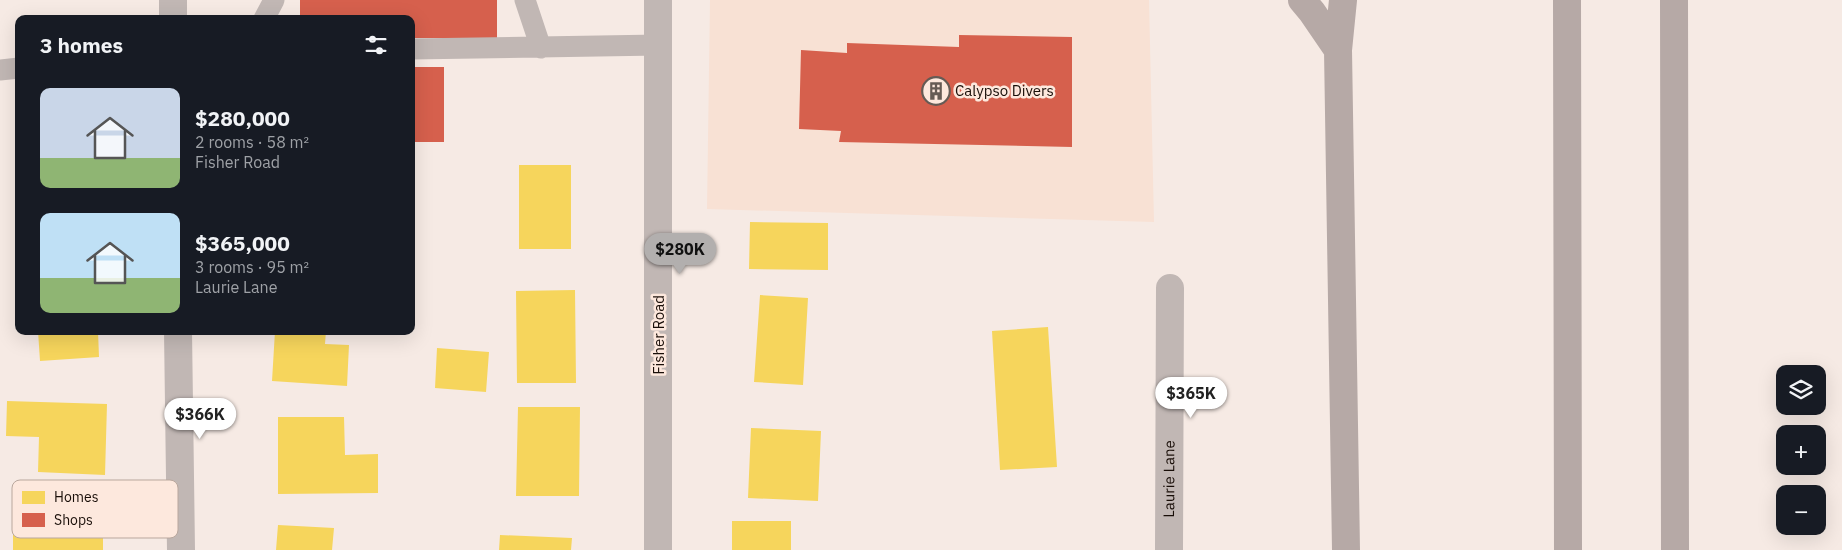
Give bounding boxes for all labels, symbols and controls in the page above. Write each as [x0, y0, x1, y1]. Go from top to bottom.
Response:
text: 3 homes [40, 31, 123, 59]
icon: filters [362, 31, 390, 59]
building icon: Calypso Divers [921, 76, 951, 106]
place label: Calypso Divers [955, 81, 1054, 100]
text: $280,000 [195, 104, 290, 132]
icon: home [80, 108, 140, 168]
text: 2 rooms · 58 m² [195, 132, 309, 152]
text: Fisher Road [195, 152, 280, 172]
text: $365,000 [195, 229, 290, 257]
pin: $280K [645, 232, 715, 275]
icon: home [80, 233, 140, 293]
text: $280K [655, 239, 705, 259]
text: 3 rooms · 95 m² [195, 257, 309, 277]
text: Laurie Lane [195, 277, 277, 297]
street label: Fisher Road [649, 295, 668, 375]
map controls [1776, 365, 1826, 535]
button: layers [1776, 365, 1826, 415]
pin: $365K [1156, 376, 1226, 419]
text: $365K [1166, 383, 1216, 403]
pin: $366K [165, 398, 235, 440]
text: $366K [175, 404, 225, 424]
button: + [1776, 425, 1826, 475]
street label: Laurie Lane [1159, 440, 1178, 518]
legend [12, 480, 178, 538]
button: − [1776, 485, 1826, 535]
text: Homes [54, 488, 99, 506]
text: Shops [54, 511, 93, 529]

